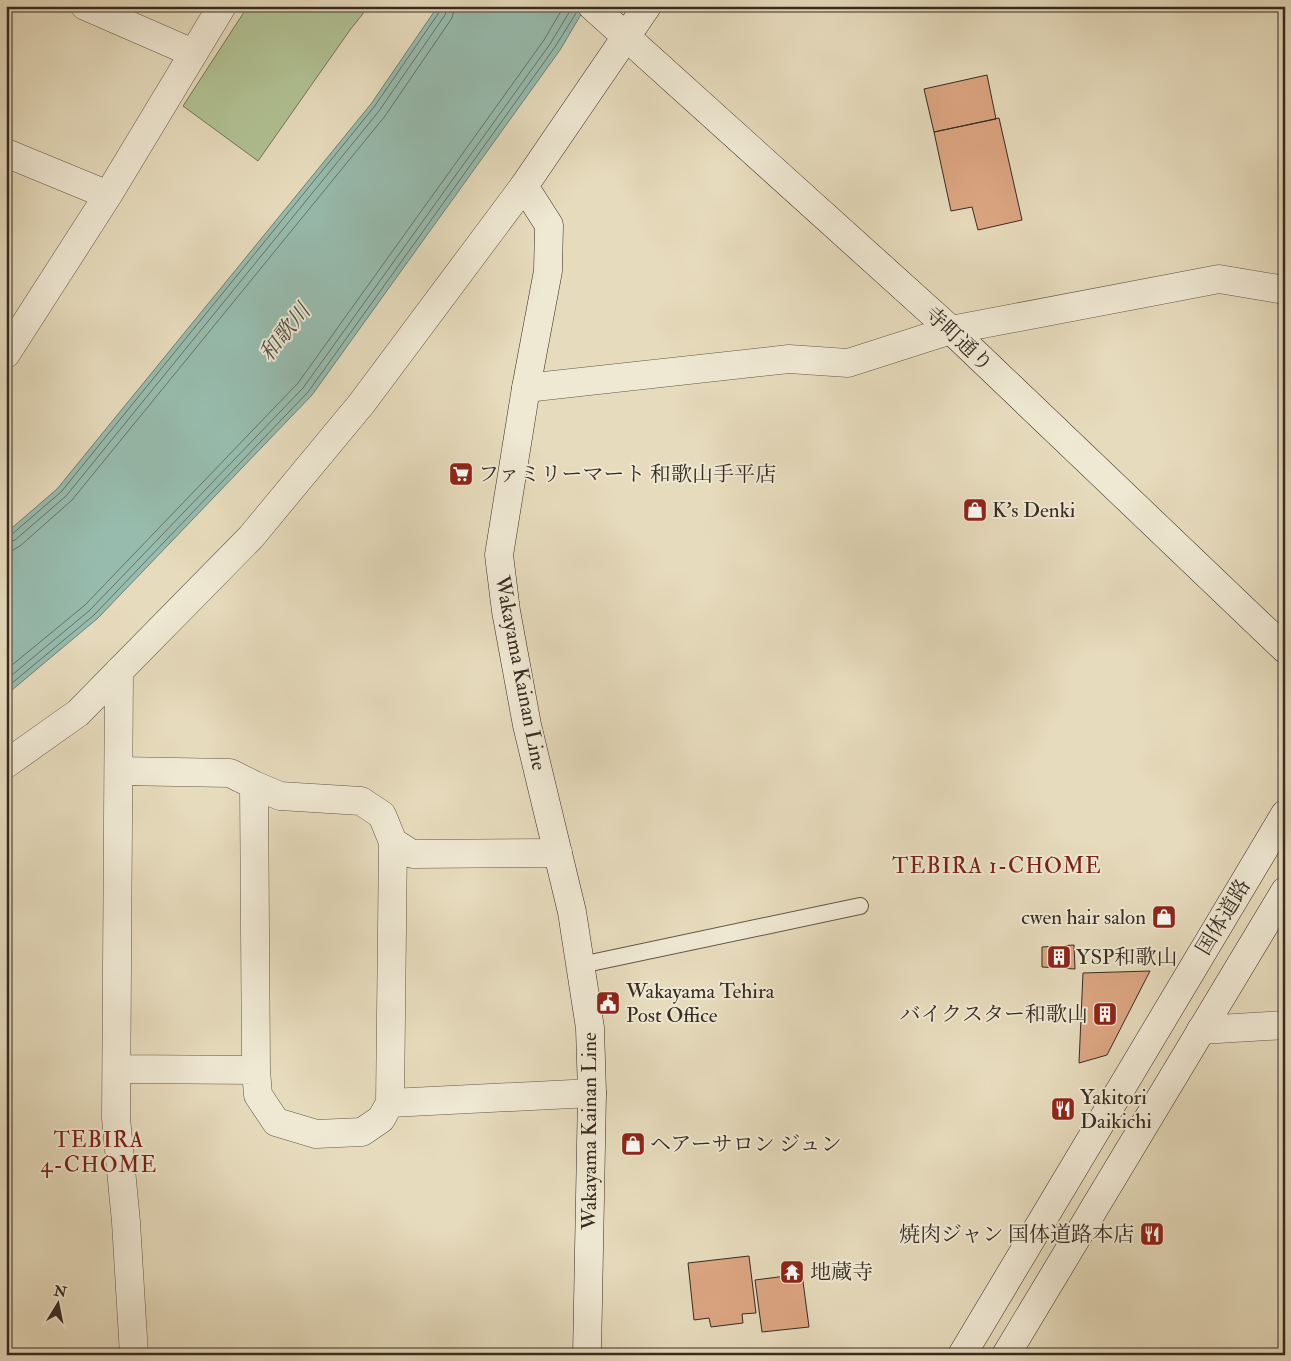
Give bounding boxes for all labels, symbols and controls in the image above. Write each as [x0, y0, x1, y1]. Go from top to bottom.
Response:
water label: 和歌川 [253, 297, 318, 367]
street label: 寺町通り [919, 301, 999, 378]
supermarket icon: ファミリーマート 和歌山手平店 [448, 461, 474, 487]
place label: ファミリーマート 和歌山手平店 [478, 461, 776, 488]
shop icon: K's Denki [962, 497, 988, 523]
place label: K's Denki [992, 497, 1076, 524]
street label: Wakayama Kainan Line [488, 573, 553, 773]
district label: TEBIRA 1-CHOME [892, 852, 1102, 880]
street label: 国体道路 [1190, 874, 1257, 960]
place label: cwen hair salon [1021, 904, 1146, 931]
shop icon: cwen hair salon [1151, 904, 1177, 930]
building icon: YSP和歌山 [1046, 944, 1072, 970]
place label: YSP和歌山 [1076, 944, 1177, 971]
place label: Wakayama Tehira Post Office [625, 978, 775, 1029]
public building icon: Wakayama Tehira Post Office [595, 990, 621, 1016]
place label: バイクスター和歌山 [900, 1001, 1088, 1028]
building icon: バイクスター和歌山 [1092, 1001, 1118, 1027]
street label: Wakayama Kainan Line [576, 1032, 603, 1231]
place label: Yakitori Daikichi [1080, 1084, 1152, 1135]
restaurant icon: Yakitori Daikichi [1050, 1096, 1076, 1122]
district label: TEBIRA 4-CHOME [41, 1126, 157, 1179]
shop icon: ヘアーサロン ジュン [620, 1131, 646, 1157]
place label: ヘアーサロン ジュン [650, 1131, 842, 1158]
place label: 焼肉ジャン 国体道路本店 [899, 1221, 1134, 1248]
restaurant icon: 焼肉ジャン 国体道路本店 [1139, 1221, 1165, 1247]
temple icon: 地蔵寺 [779, 1259, 805, 1285]
place label: 地蔵寺 [810, 1259, 873, 1286]
north arrow [32, 1278, 82, 1328]
text: N [52, 1282, 68, 1301]

